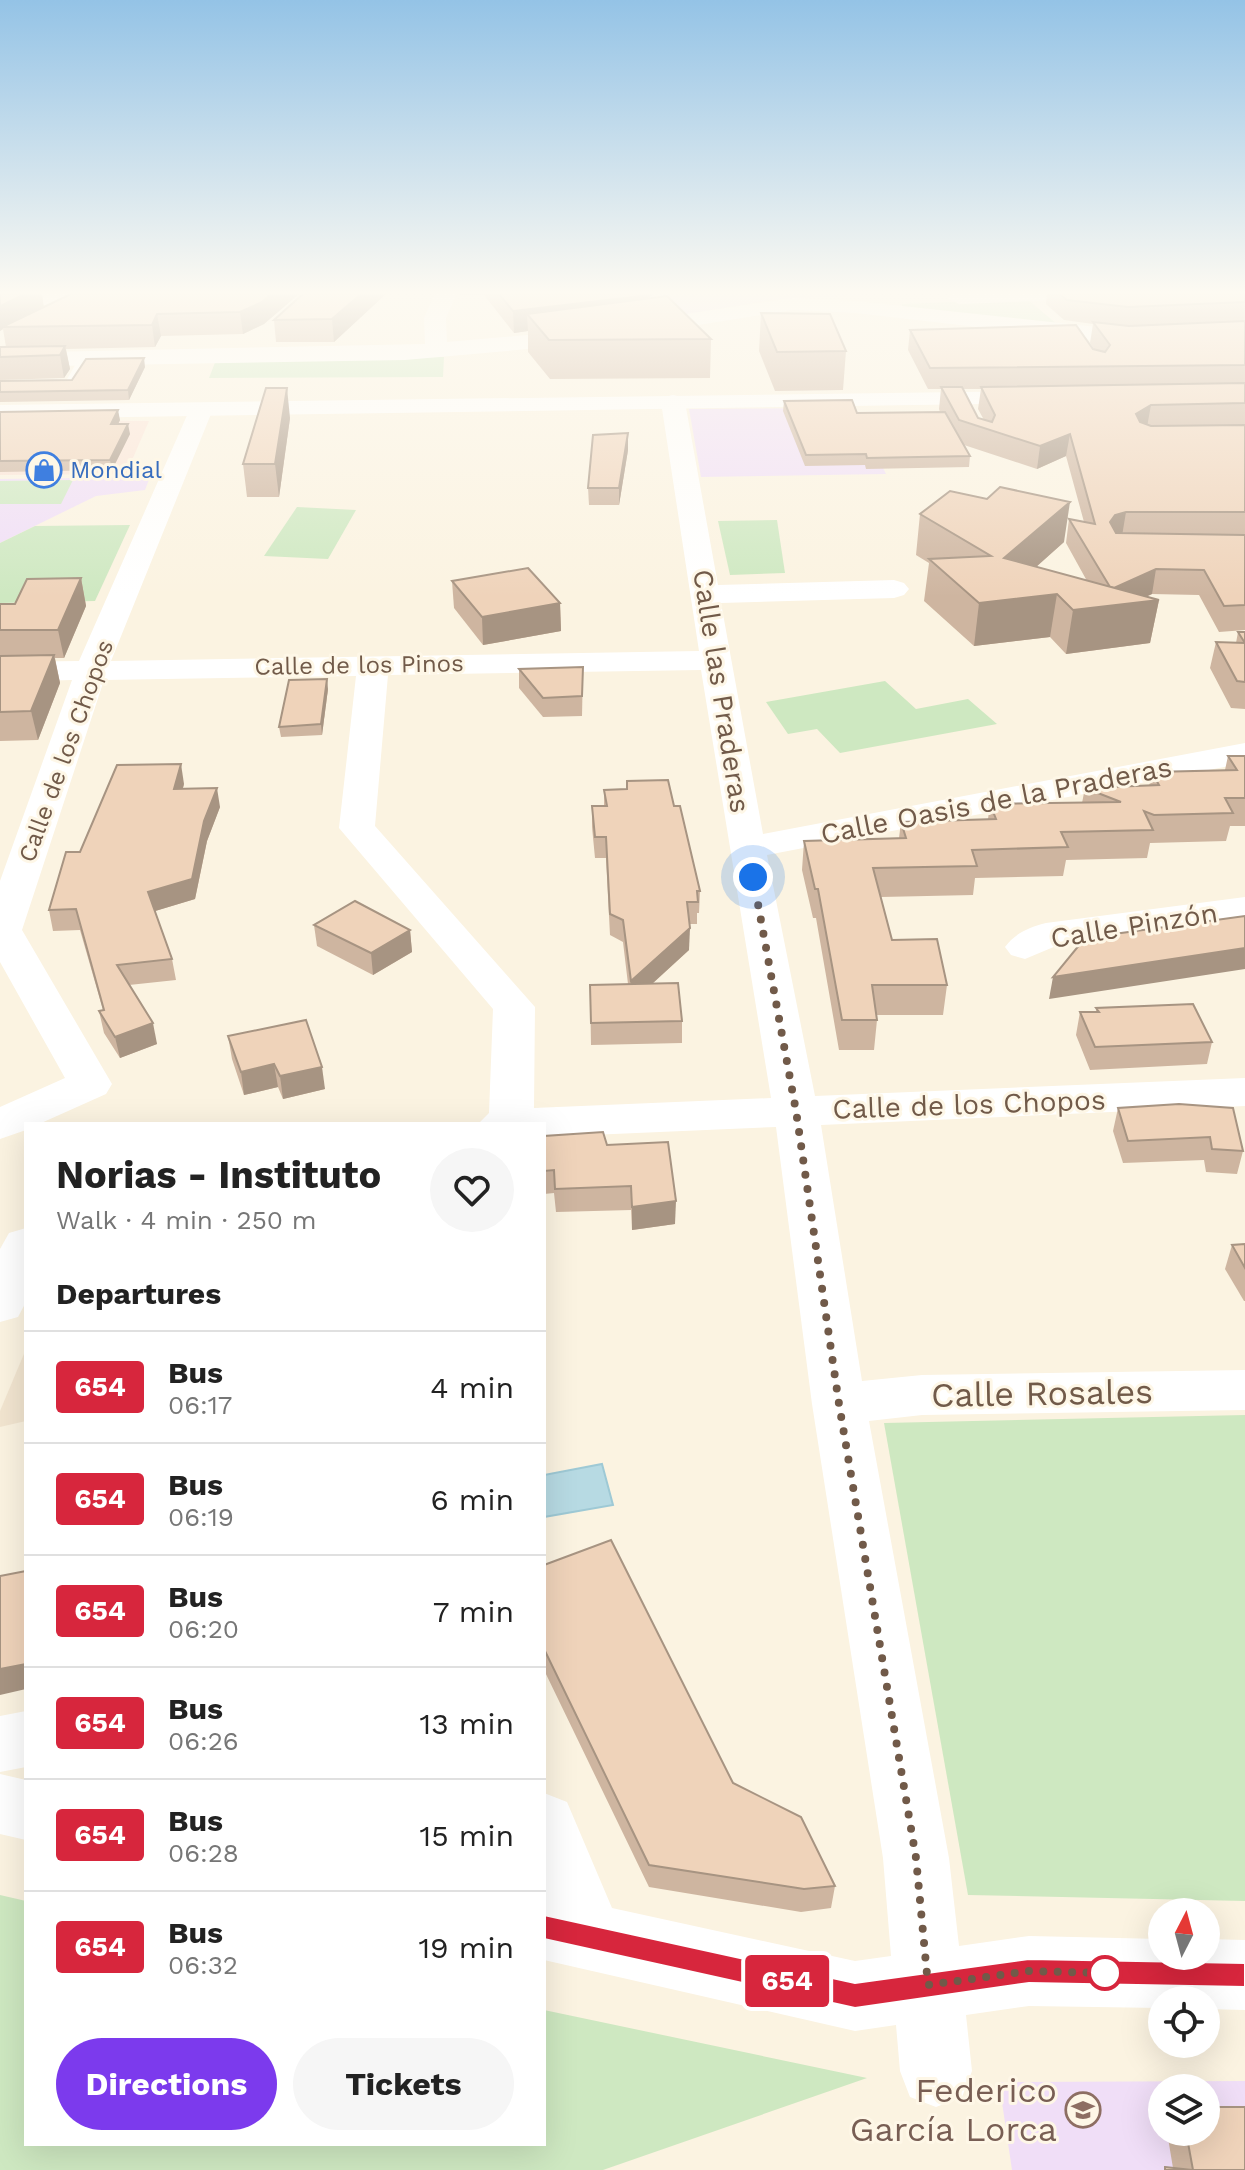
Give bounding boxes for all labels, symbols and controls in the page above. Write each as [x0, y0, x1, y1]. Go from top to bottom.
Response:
shop icon: Mondial [25, 451, 63, 489]
place label: Mondial [70, 456, 163, 484]
street label: Calle las Praderas [686, 567, 757, 815]
street label: Calle de los Chopos [13, 636, 119, 866]
street label: Calle de los Pinos [254, 649, 464, 681]
street label: Calle Oasis de la Praderas [818, 750, 1175, 851]
your location [733, 857, 773, 897]
street label: Calle Pinzón [1048, 896, 1220, 955]
street label: Calle de los Chopos [832, 1083, 1106, 1126]
button: heart [430, 1148, 514, 1232]
text: Norias - Instituto [56, 1153, 381, 1197]
text: Walk · 4 min · 250 m [56, 1205, 317, 1235]
text: Departures [56, 1276, 221, 1311]
text: Bus [168, 1355, 223, 1390]
text: 654 [74, 1370, 126, 1403]
text: 4 min [430, 1370, 514, 1405]
street label: Calle Rosales [931, 1371, 1153, 1415]
text: 06:17 [168, 1390, 232, 1420]
text: Bus [168, 1467, 223, 1502]
text: 654 [74, 1482, 126, 1515]
text: 6 min [430, 1482, 514, 1517]
text: 06:19 [168, 1502, 234, 1532]
text: Bus [168, 1579, 223, 1614]
text: 654 [74, 1594, 126, 1627]
text: 7 min [433, 1594, 514, 1629]
text: 06:20 [168, 1614, 239, 1644]
text: Bus [168, 1691, 223, 1726]
text: 654 [74, 1706, 126, 1739]
text: 13 min [419, 1706, 514, 1741]
text: 06:26 [168, 1726, 239, 1756]
text: Bus [168, 1803, 223, 1838]
text: 654 [74, 1818, 126, 1851]
text: 15 min [419, 1818, 514, 1853]
text: 06:28 [168, 1838, 239, 1868]
north arrow [1148, 1898, 1220, 1970]
map controls [1148, 1898, 1220, 2146]
text: Bus [168, 1915, 223, 1950]
text: 654 [74, 1930, 126, 1963]
text: 19 min [418, 1930, 514, 1965]
text: 06:32 [168, 1950, 238, 1980]
line badge: 654 [741, 1955, 833, 2007]
unlabelled marker [1088, 1956, 1122, 1990]
text: 654 [761, 1964, 813, 1997]
button: locate [1148, 1986, 1220, 2058]
button: Directions [56, 2038, 277, 2130]
button: Tickets [293, 2038, 514, 2130]
place label: Federico García Lorca [850, 2070, 1057, 2149]
button: layers [1148, 2074, 1220, 2146]
school or university icon: Federico García Lorca [1064, 2091, 1102, 2129]

